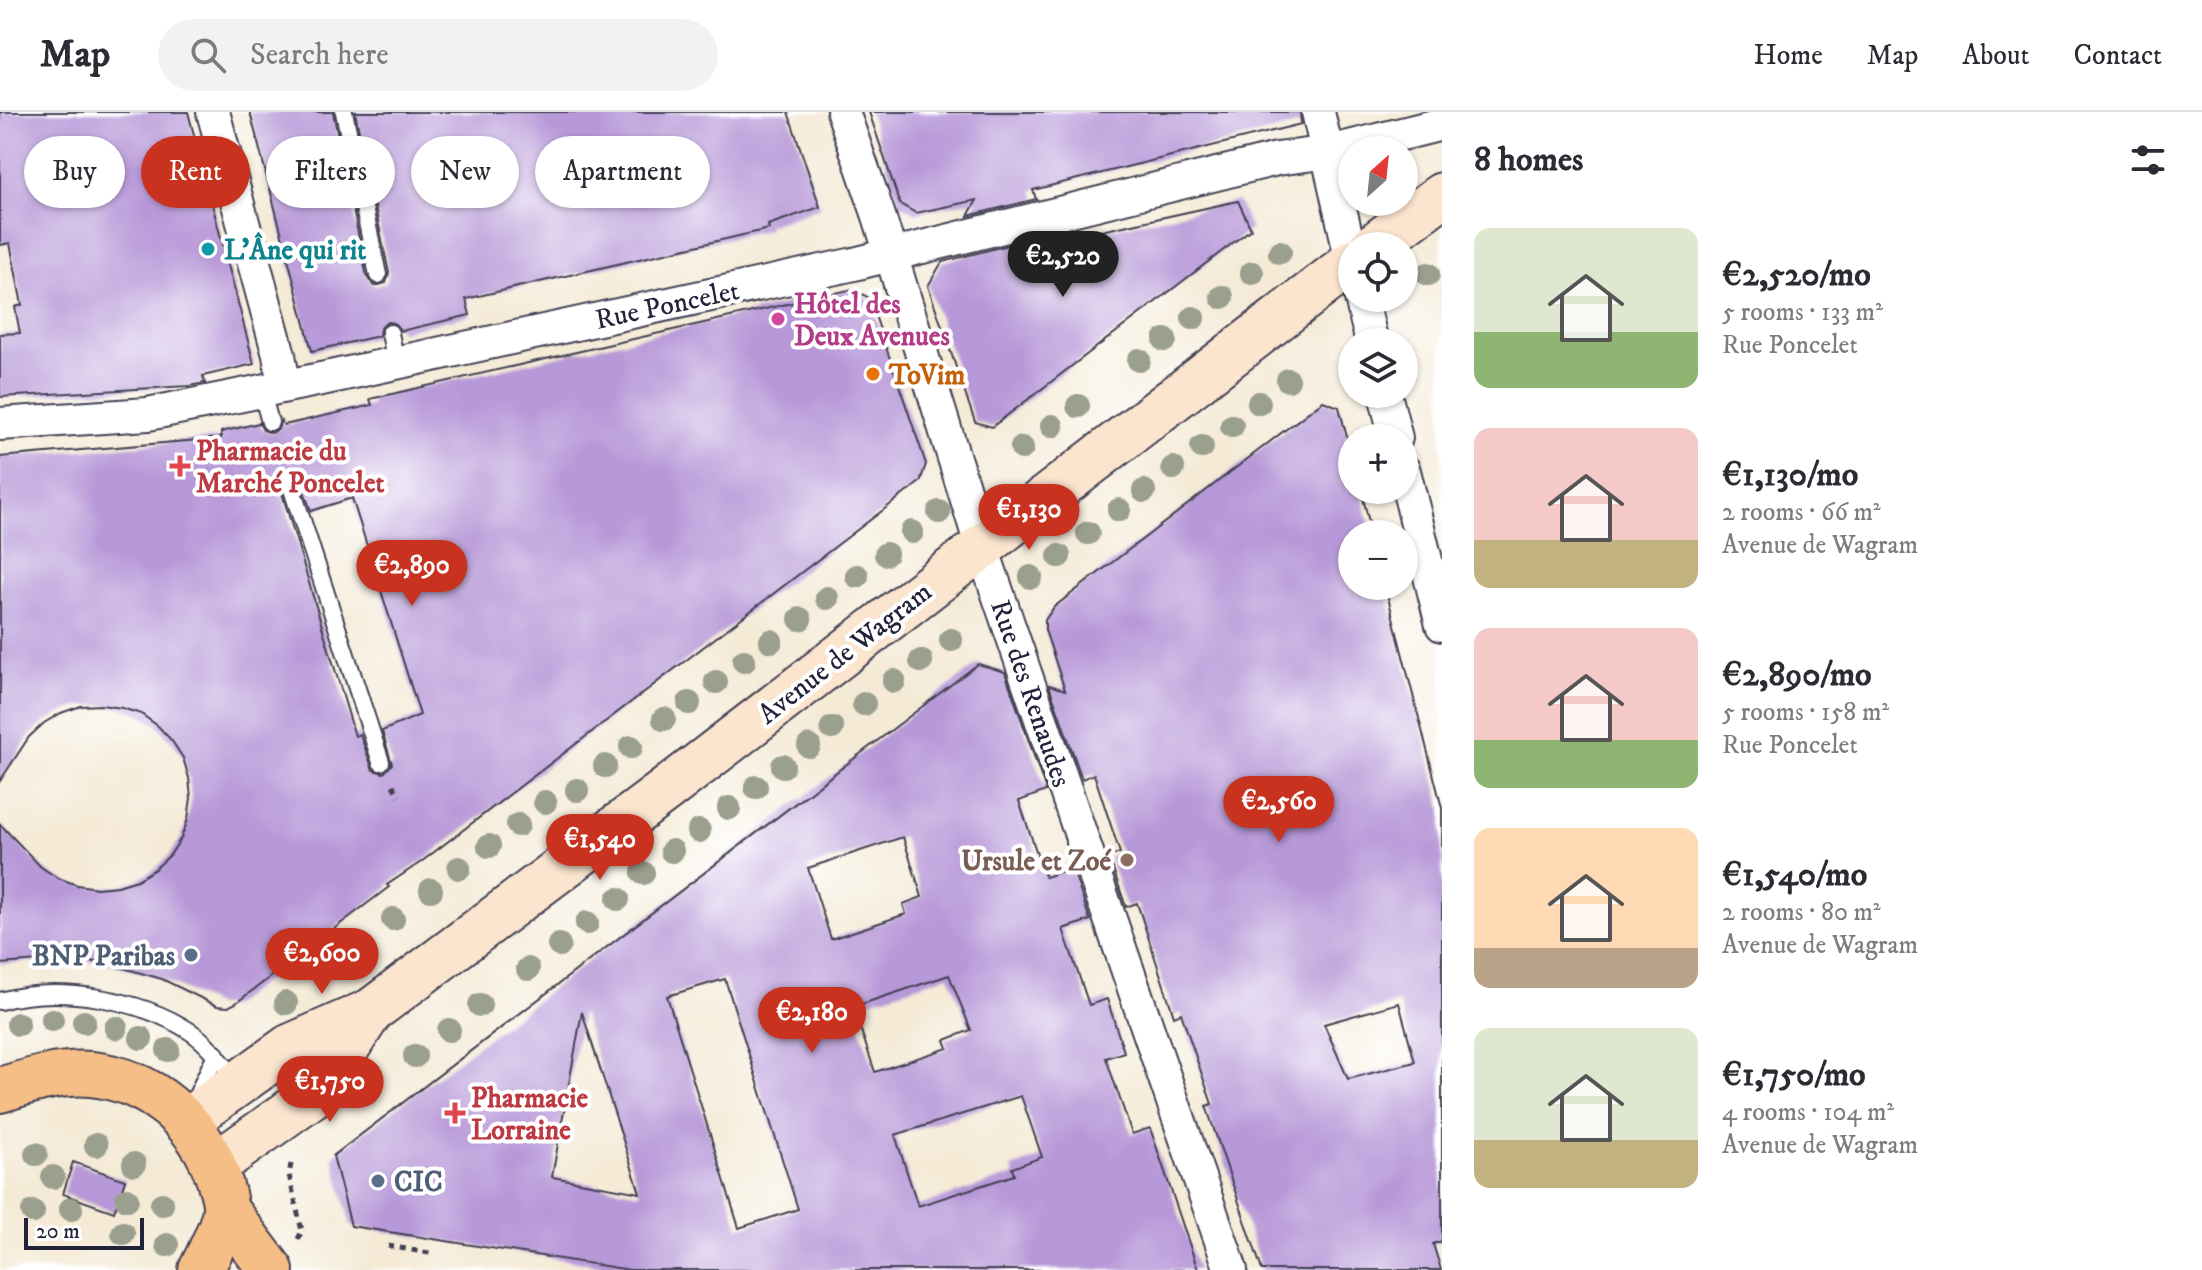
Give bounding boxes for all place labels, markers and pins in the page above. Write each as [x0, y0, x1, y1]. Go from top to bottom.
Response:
pin: €2,520 [998, 231, 1128, 299]
place label: L'Âne qui rit [224, 232, 366, 269]
marker: L'Âne qui rit [199, 240, 217, 258]
place label: Hôtel des Deux Avenues [794, 287, 950, 354]
marker: Hôtel des Deux Avenues [769, 310, 787, 328]
place label: ToVim [888, 358, 965, 393]
marker: ToVim [864, 365, 882, 383]
place label: Pharmacie du Marché Poncelet [196, 434, 384, 501]
marker: Pharmacie du Marché Poncelet [171, 457, 189, 475]
pin: €1,130 [964, 484, 1094, 552]
pin: €2,890 [347, 540, 477, 608]
pin: €2,560 [1214, 776, 1344, 844]
pin: €1,540 [535, 814, 665, 882]
place label: Ursule et Zoé [961, 844, 1111, 879]
marker: Ursule et Zoé [1118, 851, 1136, 869]
pin: €2,600 [257, 928, 387, 996]
place label: BNP Paribas [32, 939, 176, 974]
marker: BNP Paribas [182, 946, 200, 964]
pin: €2,180 [747, 987, 877, 1055]
pin: €1,750 [265, 1056, 395, 1124]
place label: Pharmacie Lorraine [471, 1081, 588, 1148]
marker: Pharmacie Lorraine [446, 1104, 464, 1122]
place label: CIC [394, 1165, 443, 1200]
marker: CIC [369, 1172, 387, 1190]

